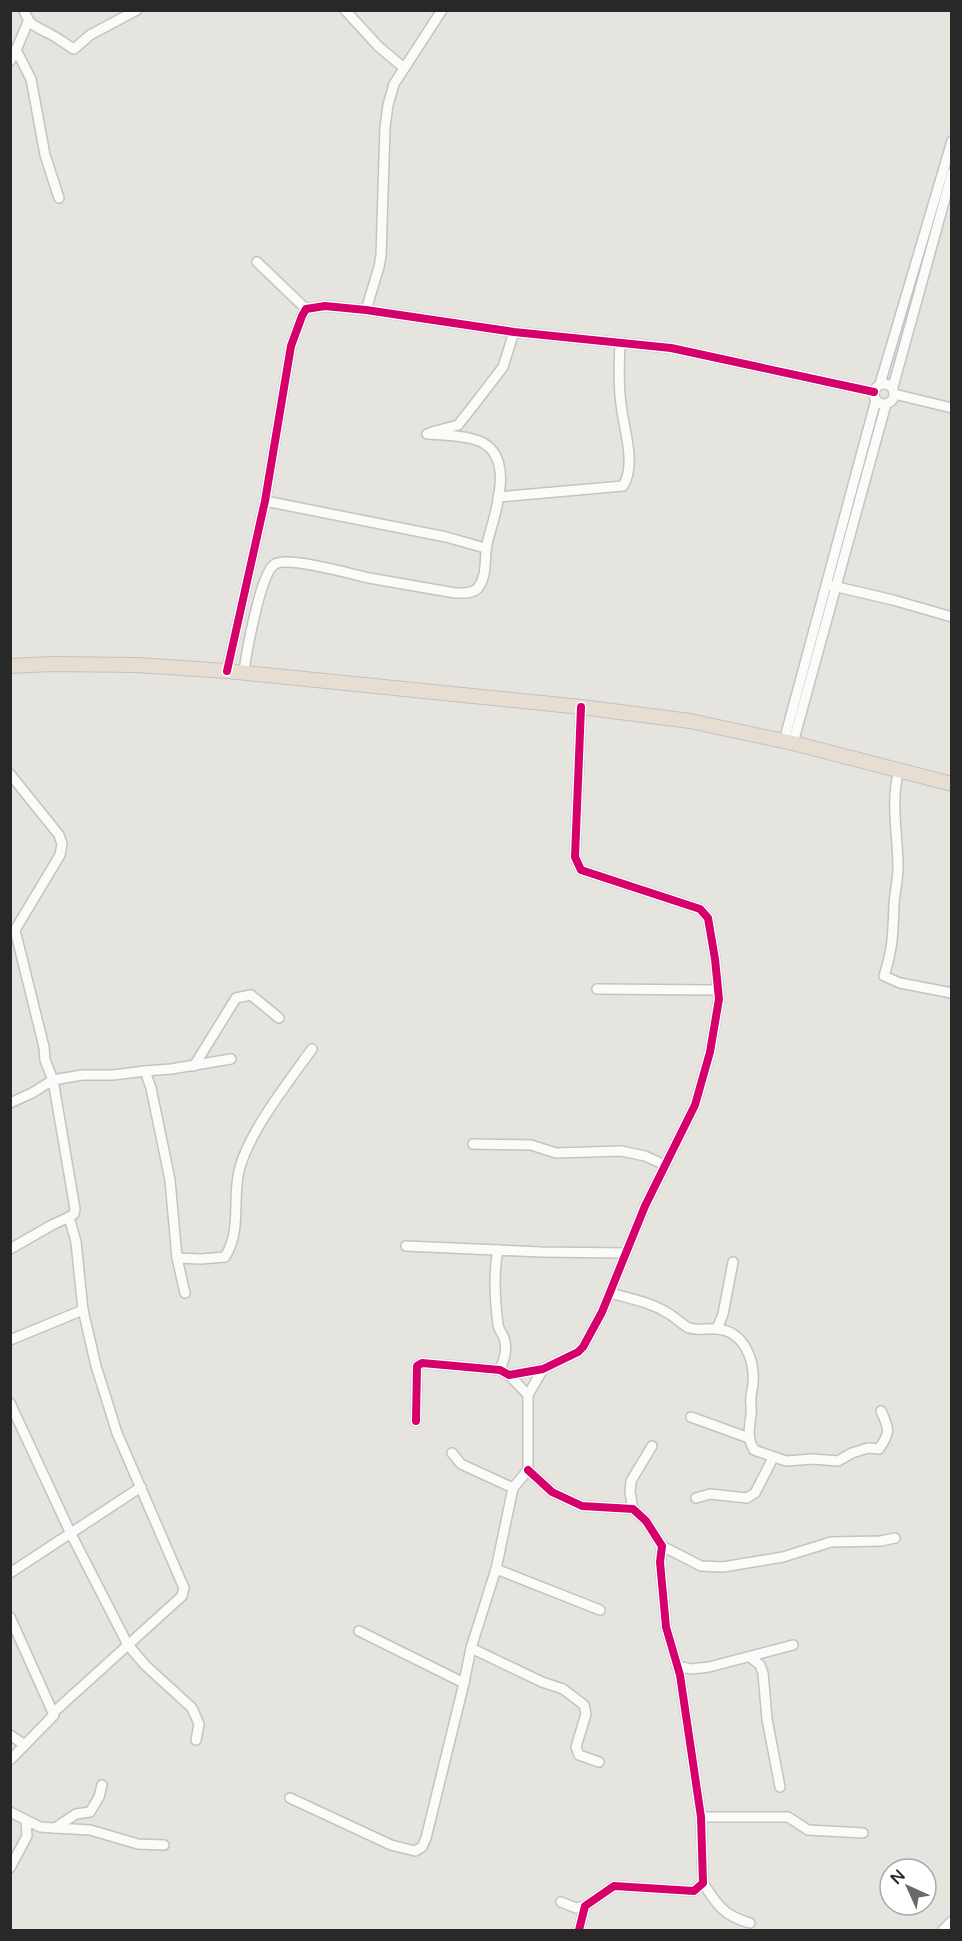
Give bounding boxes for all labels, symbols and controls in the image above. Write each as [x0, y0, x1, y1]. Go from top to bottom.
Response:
north arrow [878, 1857, 938, 1917]
text: N [886, 1865, 910, 1889]

